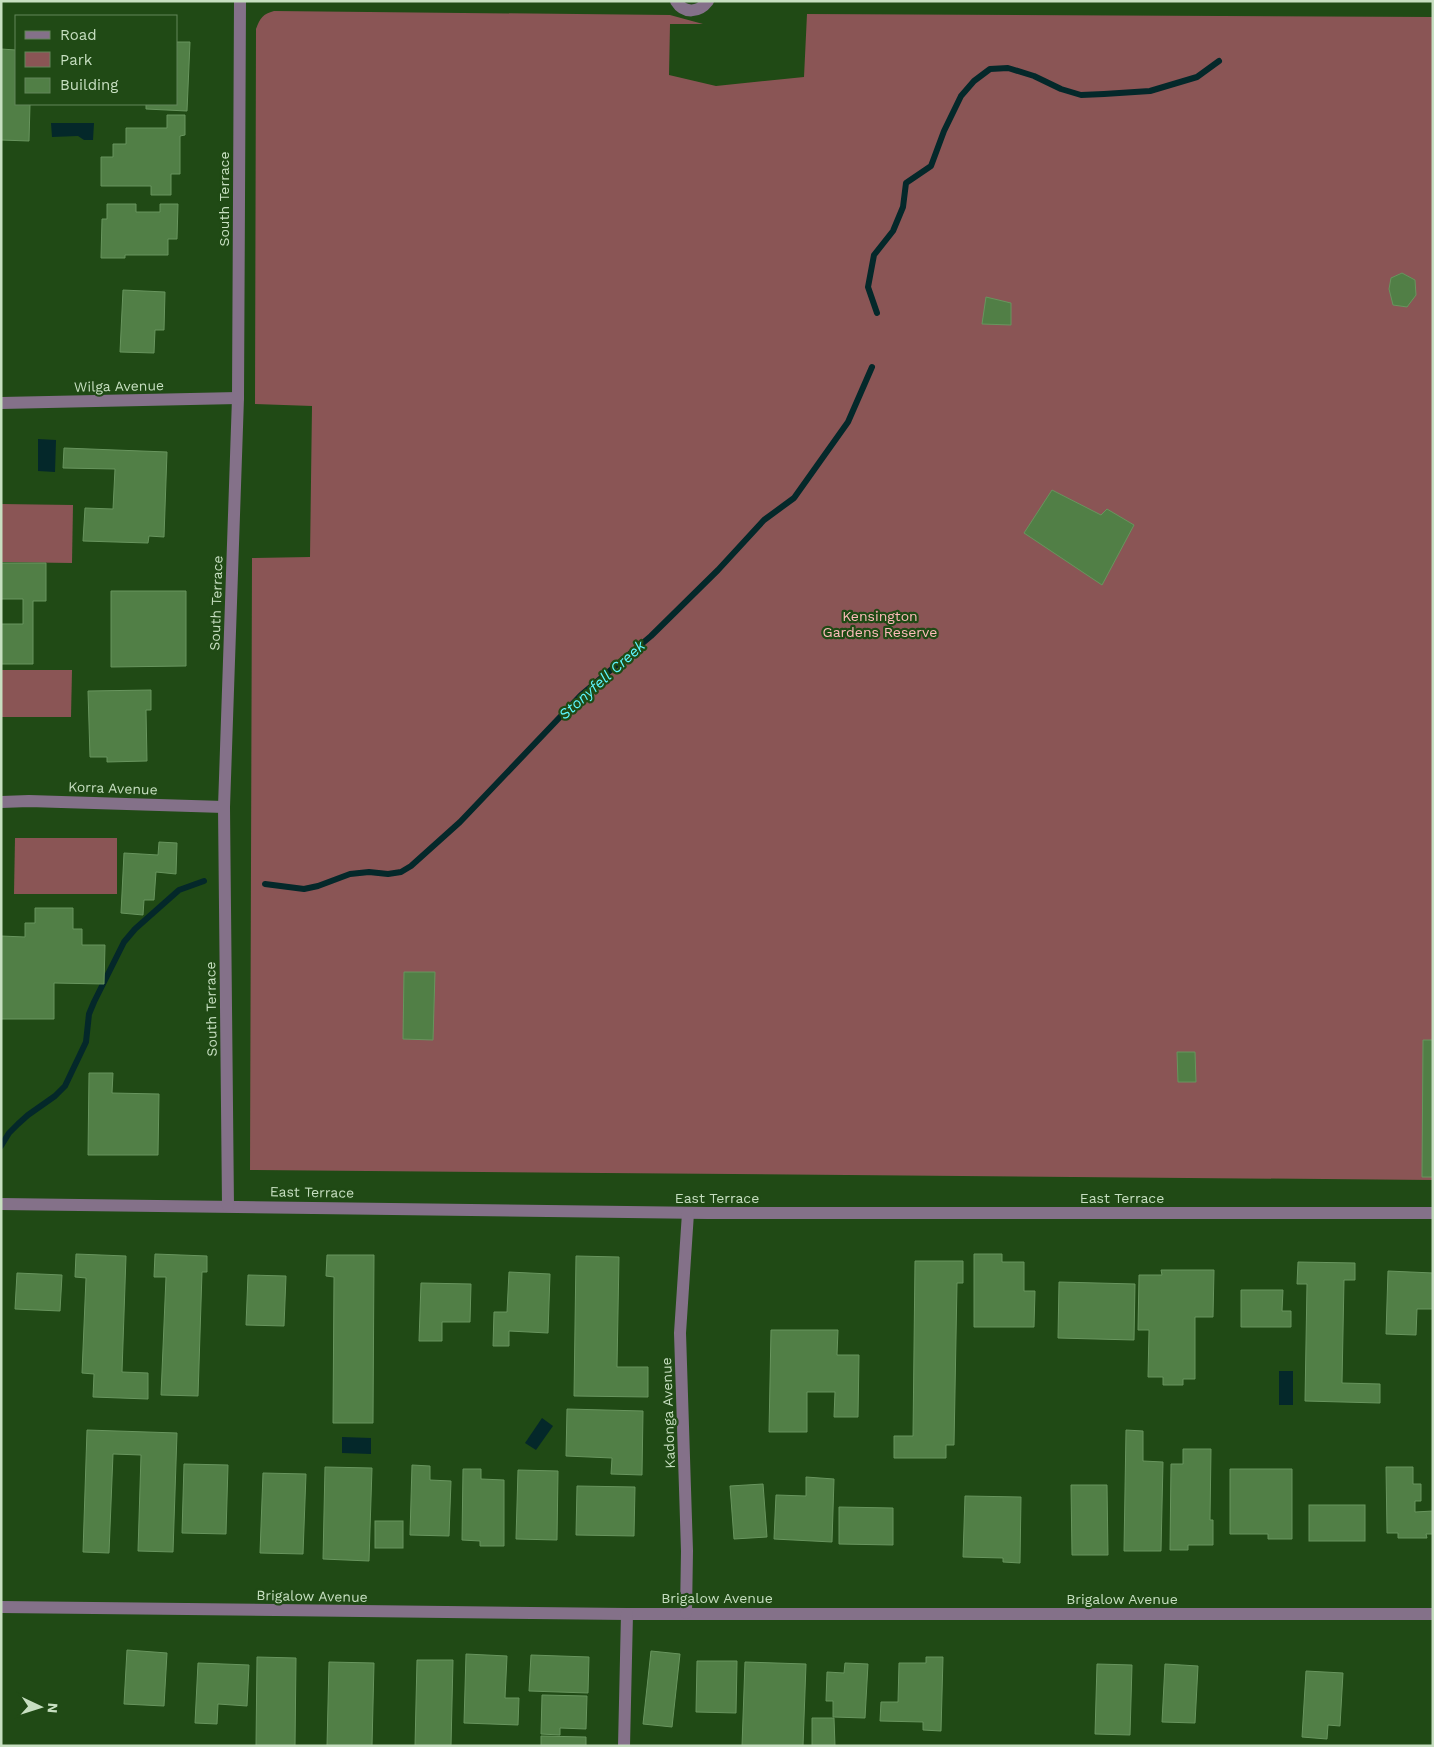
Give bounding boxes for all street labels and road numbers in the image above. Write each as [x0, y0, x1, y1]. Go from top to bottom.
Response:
street label: South Terrace [216, 151, 232, 247]
street label: Wilga Avenue [74, 377, 164, 395]
street label: South Terrace [206, 555, 226, 651]
street label: Korra Avenue [68, 778, 158, 798]
street label: South Terrace [202, 961, 220, 1057]
street label: East Terrace [270, 1183, 354, 1201]
street label: East Terrace [675, 1190, 759, 1206]
street label: East Terrace [1080, 1190, 1164, 1206]
street label: Kadonga Avenue [658, 1357, 678, 1469]
street label: Brigalow Avenue [256, 1587, 368, 1605]
street label: Brigalow Avenue [661, 1590, 773, 1606]
street label: Brigalow Avenue [1066, 1591, 1178, 1607]

